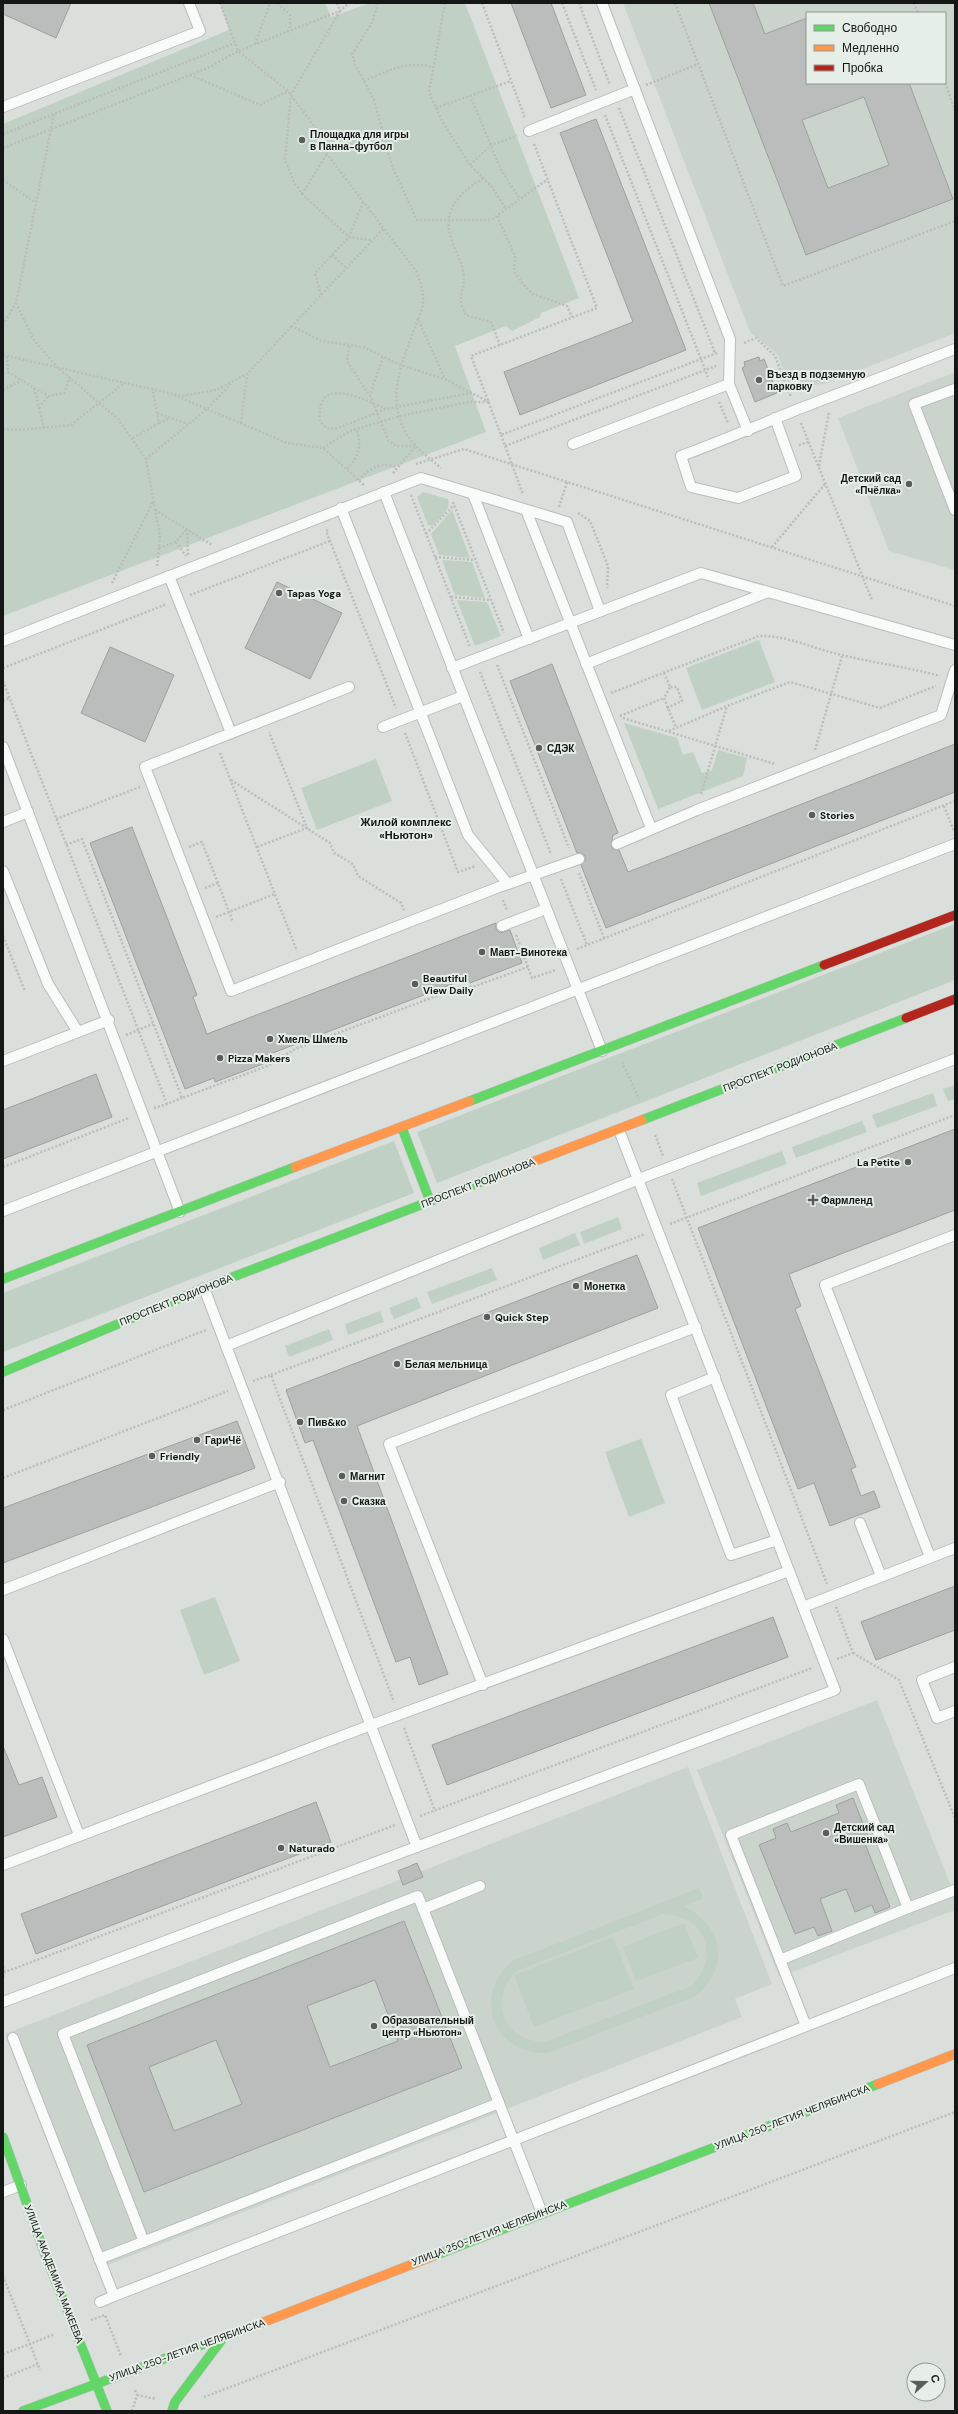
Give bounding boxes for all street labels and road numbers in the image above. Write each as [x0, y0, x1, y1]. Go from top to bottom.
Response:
street label: ПРОСПЕКТ РОДИОНОВА [721, 1039, 839, 1095]
street label: ПРОСПЕКТ РОДИОНОВА [419, 1155, 537, 1211]
street label: ПРОСПЕКТ РОДИОНОВА [118, 1271, 235, 1329]
street label: УЛИЦА 250-ЛЕТИЯ ЧЕЛЯБИНСКА [713, 2081, 872, 2153]
street label: УЛИЦА 250-ЛЕТИЯ ЧЕЛЯБИНСКА [410, 2197, 569, 2269]
street label: УЛИЦА АКАДЕМИКА МАКЕЕВА [22, 2203, 87, 2345]
street label: УЛИЦА 250-ЛЕТИЯ ЧЕЛЯБИНСКА [107, 2316, 267, 2384]

